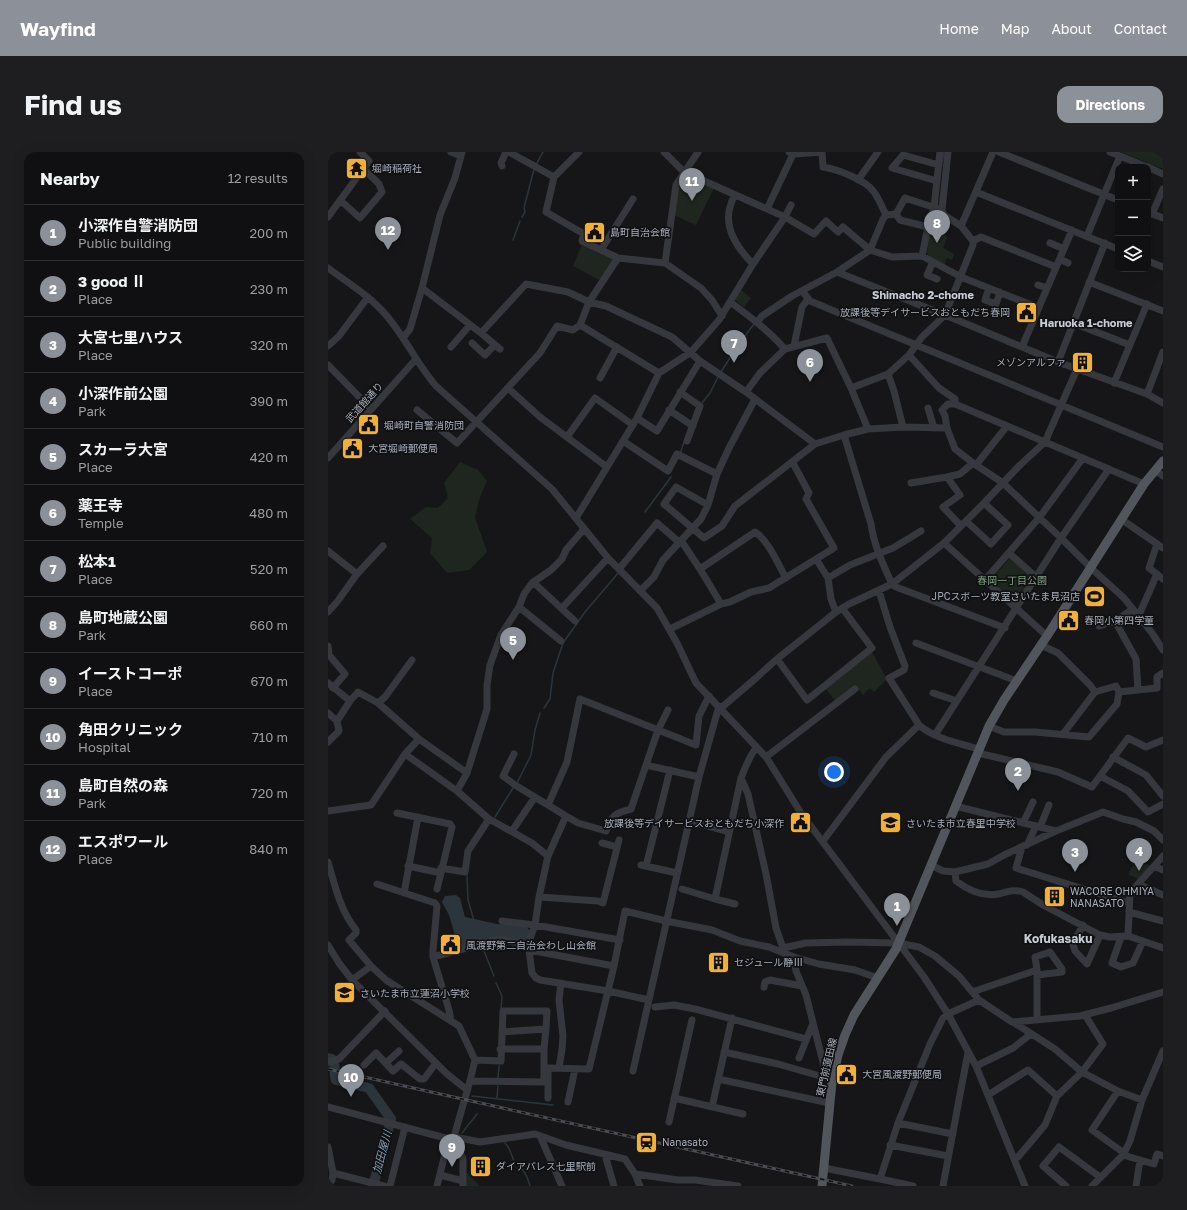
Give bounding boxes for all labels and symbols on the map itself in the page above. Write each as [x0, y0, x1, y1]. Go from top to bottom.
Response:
temple icon: 堀崎稲荷社 [343, 155, 369, 181]
place label: 堀崎稲荷社 [372, 162, 422, 174]
pin: 11 [679, 168, 705, 201]
pin: 8 [924, 210, 950, 243]
pin: 12 [375, 217, 401, 250]
public building icon: 島町自治会館 [582, 219, 608, 245]
place label: 島町自治会館 [610, 226, 670, 238]
district label: Shimacho 2-chome [872, 288, 974, 301]
public building icon: 放課後等デイサービスおともだち春岡 [1013, 299, 1039, 325]
place label: 放課後等デイサービスおともだち春岡 [840, 306, 1010, 318]
district label: Haruoka 1-chome [1039, 316, 1133, 329]
pin: 7 [721, 330, 747, 363]
pin: 6 [797, 349, 823, 382]
building icon: メゾンアルファ [1069, 349, 1095, 375]
place label: メゾンアルファ [996, 356, 1066, 368]
street label: 武道館通り [343, 379, 385, 425]
public building icon: 堀崎町自警消防団 [356, 412, 382, 438]
place label: 堀崎町自警消防団 [384, 419, 464, 431]
public building icon: 大宮堀崎郵便局 [340, 435, 366, 461]
place label: 大宮堀崎郵便局 [368, 442, 438, 454]
park label: 春岡一丁目公園 [977, 574, 1047, 586]
sports icon: JPCスポーツ教室さいたま見沼店 [1082, 583, 1108, 609]
place label: JPCスポーツ教室さいたま見沼店 [932, 590, 1080, 602]
public building icon: 春岡小第四学童 [1056, 607, 1082, 633]
place label: 春岡小第四学童 [1084, 614, 1154, 626]
pin: 5 [500, 627, 526, 660]
pin: 2 [1005, 758, 1031, 791]
your location [824, 762, 844, 782]
public building icon: 放課後等デイサービスおともだち小深作 [787, 810, 813, 836]
school or university icon: さいたま市立春里中学校 [878, 810, 904, 836]
place label: 放課後等デイサービスおともだち小深作 [604, 817, 784, 829]
place label: さいたま市立春里中学校 [906, 817, 1016, 829]
pin: 4 [1126, 838, 1152, 871]
pin: 3 [1062, 839, 1088, 872]
building icon: WACORE OHMIYA NANASATO [1041, 884, 1067, 910]
place label: WACORE OHMIYA NANASATO [1070, 885, 1154, 909]
pin: 1 [884, 893, 910, 926]
district label: Kofukasaku [1024, 931, 1092, 946]
public building icon: 風渡野第二自治会わし山会館 [438, 932, 464, 958]
place label: 風渡野第二自治会わし山会館 [466, 939, 596, 951]
building icon: セジュール静Ⅲ [706, 949, 732, 975]
place label: セジュール静Ⅲ [734, 956, 803, 968]
school or university icon: さいたま市立蓮沼小学校 [331, 980, 357, 1006]
place label: さいたま市立蓮沼小学校 [360, 987, 470, 999]
street label: 東門前蓮田線 [813, 1036, 839, 1098]
public building icon: 大宮風渡野郵便局 [834, 1061, 860, 1087]
pin: 10 [338, 1064, 364, 1097]
place label: 大宮風渡野郵便局 [862, 1068, 942, 1080]
water label: 加田屋川 [370, 1128, 394, 1175]
station icon: Nanasato [633, 1129, 659, 1155]
pin: 9 [439, 1134, 465, 1167]
place label: Nanasato [662, 1136, 708, 1148]
building icon: ダイアパレス七里駅前 [467, 1153, 493, 1179]
place label: ダイアパレス七里駅前 [496, 1160, 596, 1172]

